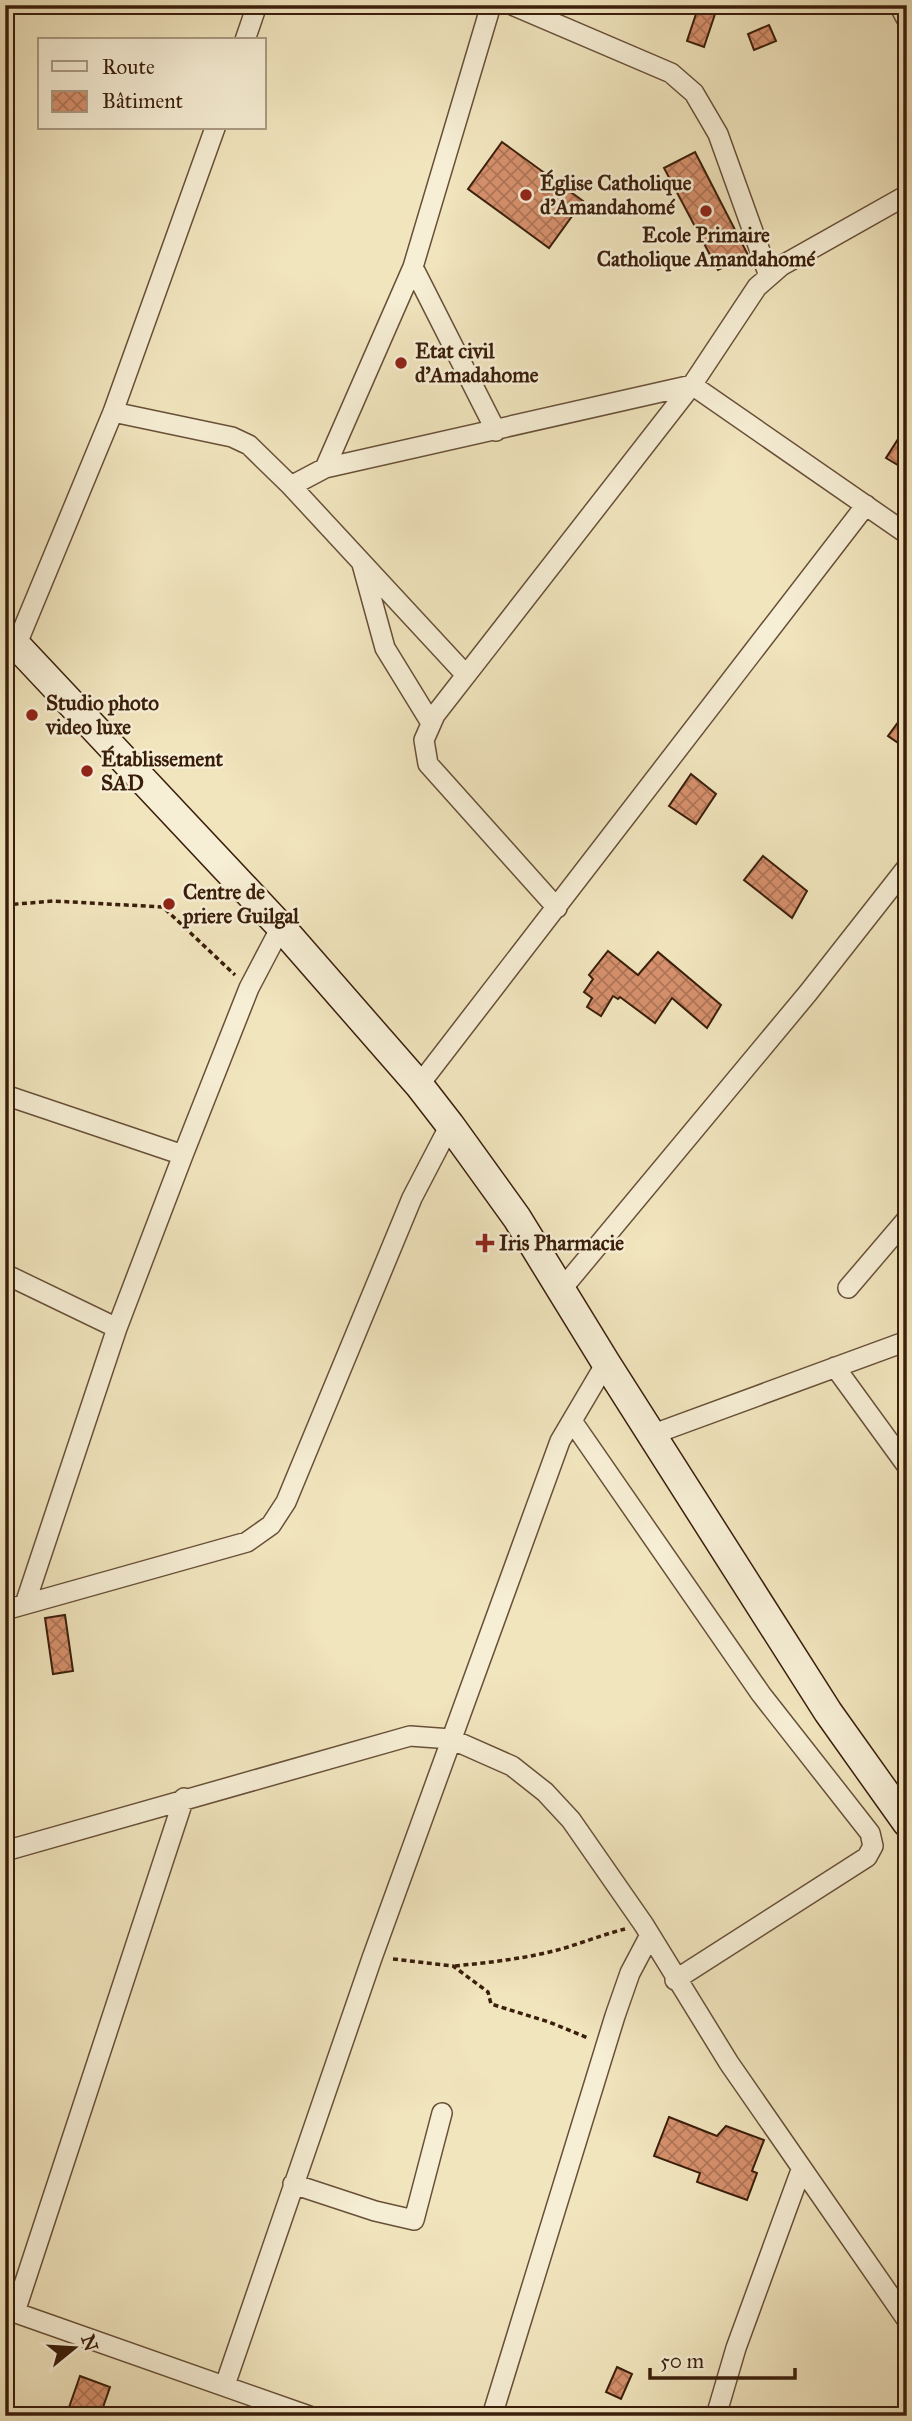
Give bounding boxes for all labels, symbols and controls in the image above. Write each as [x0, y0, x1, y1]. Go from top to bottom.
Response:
legend [38, 38, 266, 130]
text: Route [102, 54, 155, 80]
text: Bâtiment [102, 88, 184, 114]
place label: Église Catholique d'Amandahomé [540, 169, 692, 220]
marker: Église Catholique d'Amandahomé [518, 187, 534, 203]
marker: Ecole Primaire Catholique Amandahomé [698, 203, 714, 219]
place label: Ecole Primaire Catholique Amandahomé [597, 222, 816, 272]
place label: Etat civil d'Amadahome [415, 338, 539, 388]
marker: Etat civil d'Amadahome [393, 355, 409, 371]
place label: Studio photo video luxe [45, 690, 159, 740]
marker: Studio photo video luxe [24, 707, 40, 723]
place label: Établissement SAD [101, 745, 224, 796]
marker: Établissement SAD [79, 763, 95, 779]
place label: Centre de priere Guilgal [182, 879, 300, 929]
marker: Centre de priere Guilgal [161, 896, 177, 912]
place label: Iris Pharmacie [499, 1230, 624, 1256]
marker: Iris Pharmacie [477, 1235, 493, 1251]
north arrow [38, 2312, 108, 2382]
text: N [76, 2332, 103, 2354]
scale bar [650, 2337, 795, 2381]
text: 50 m [660, 2348, 705, 2374]

